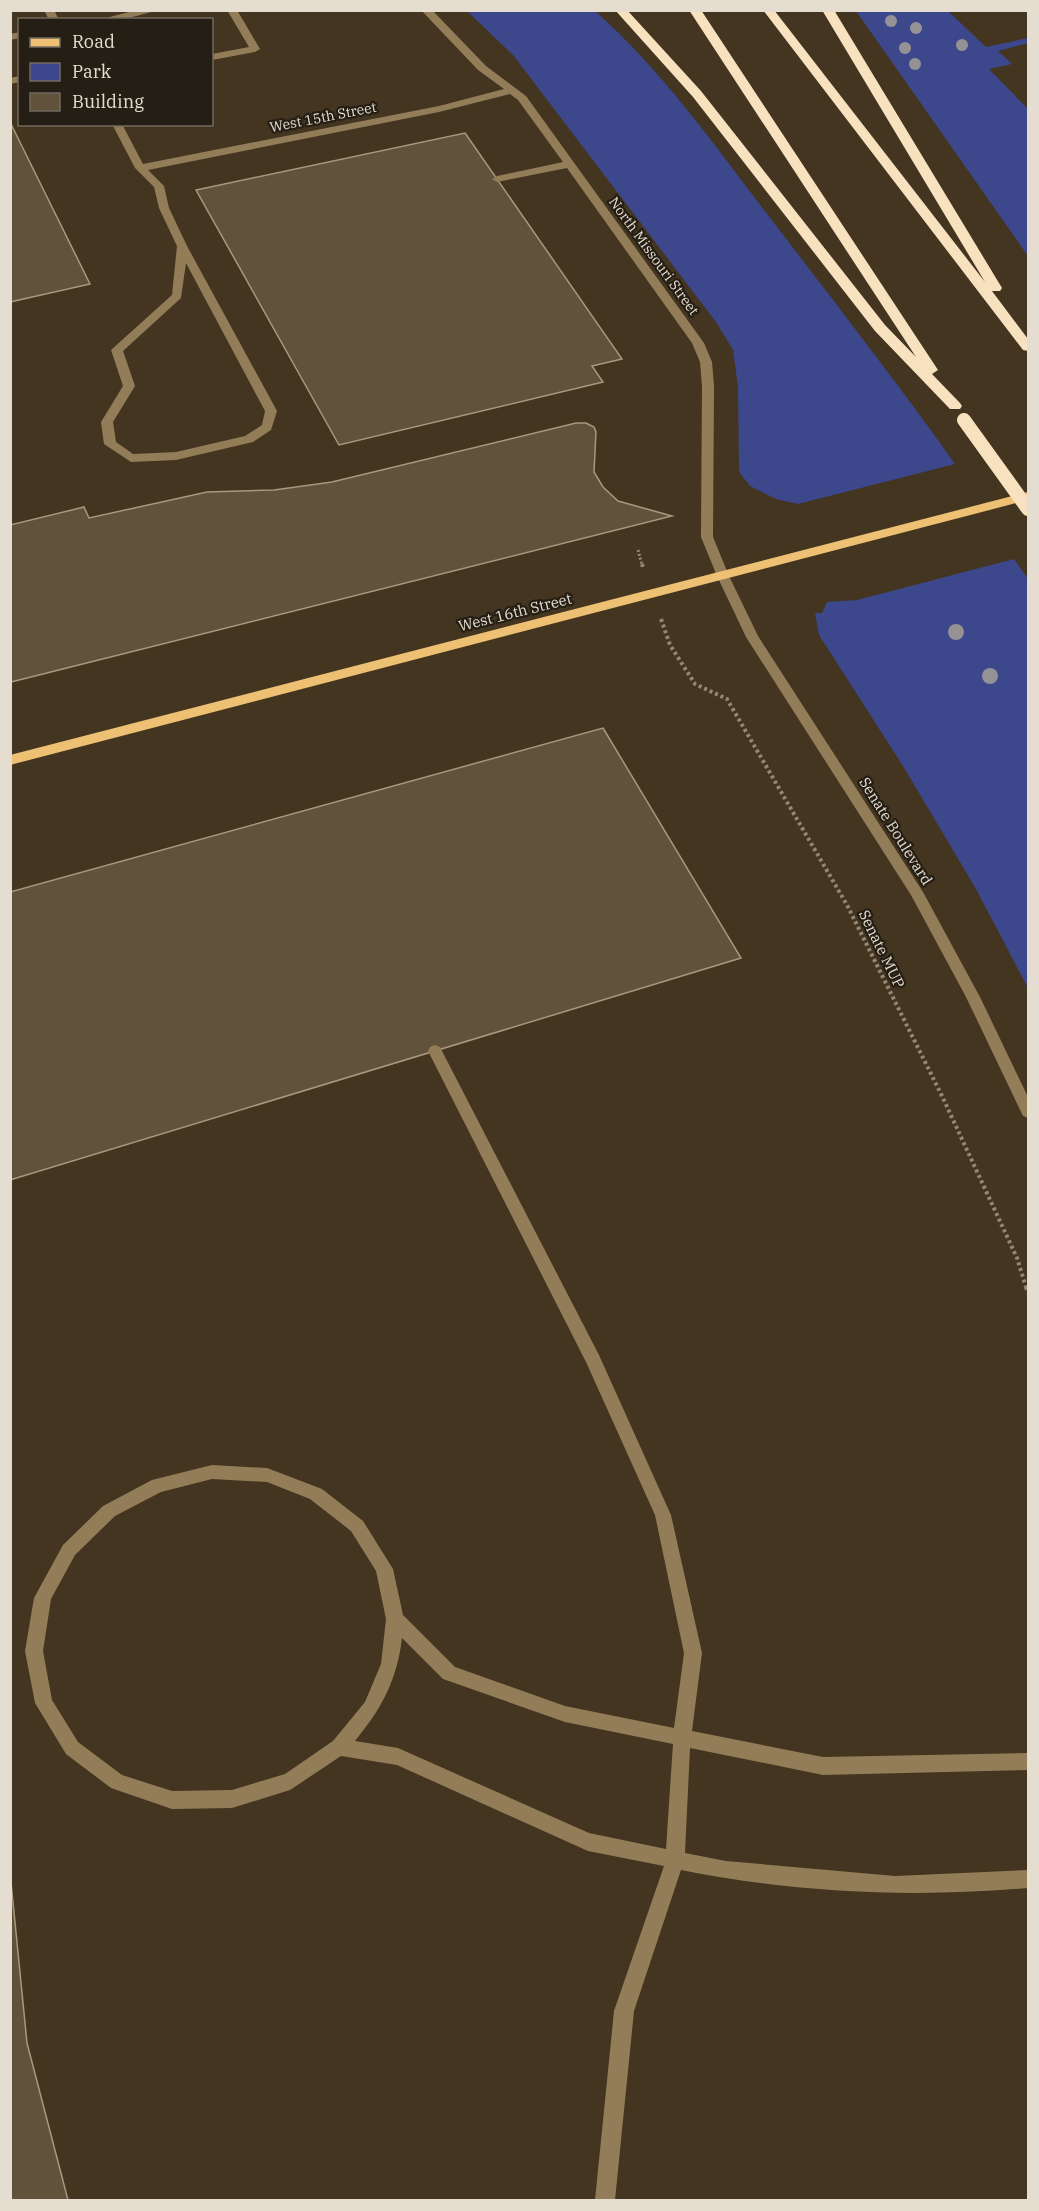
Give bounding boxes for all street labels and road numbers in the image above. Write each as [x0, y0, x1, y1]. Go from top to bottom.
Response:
street label: West 15th Street [268, 98, 378, 136]
street label: North Missouri Street [605, 193, 703, 319]
street label: West 16th Street [456, 589, 574, 635]
street label: Senate Boulevard [855, 774, 937, 888]
street label: Senate MUP [855, 907, 909, 991]

